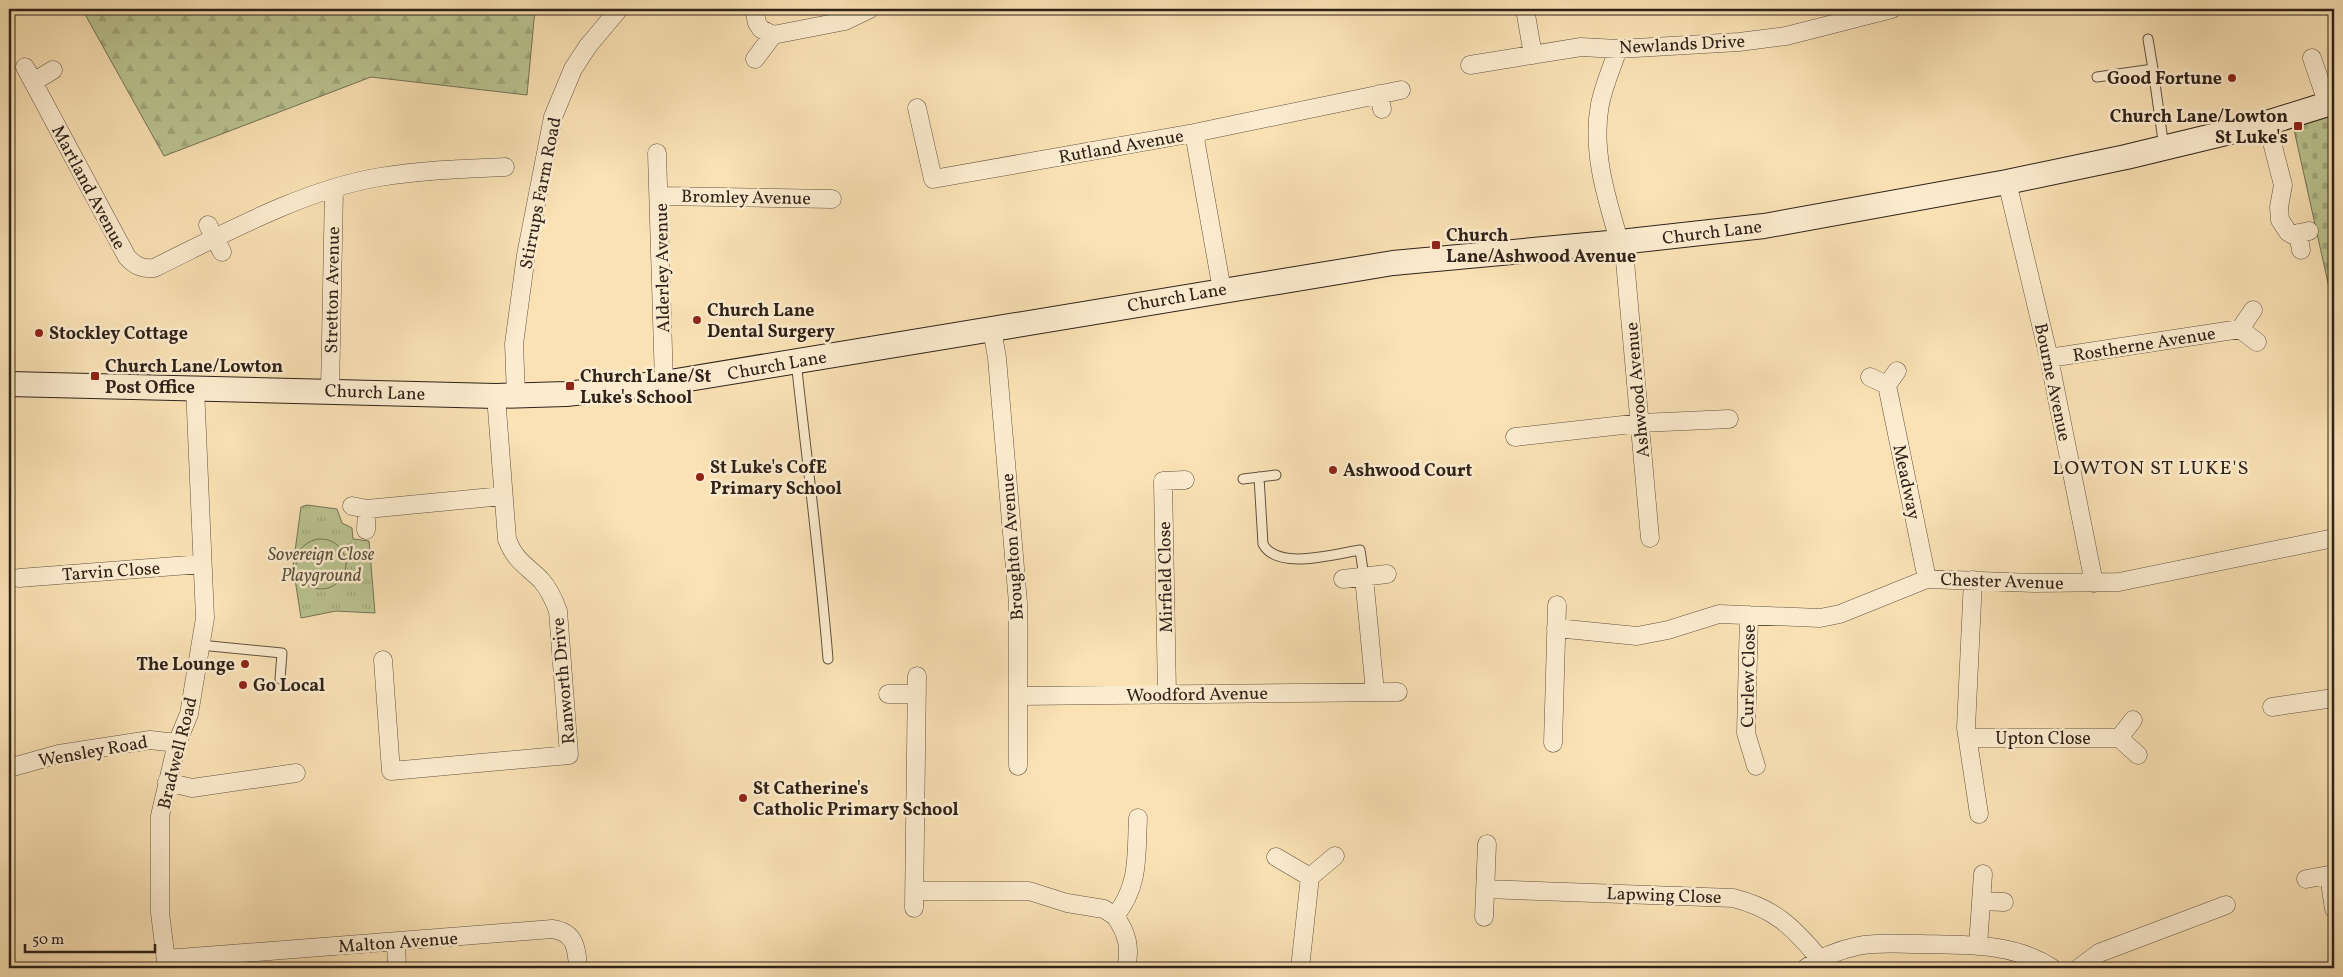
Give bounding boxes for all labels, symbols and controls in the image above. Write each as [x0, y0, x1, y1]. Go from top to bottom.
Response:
street label: Newlands Drive [1618, 30, 1746, 61]
place label: Good Fortune [2107, 67, 2222, 92]
marker: Good Fortune [2226, 72, 2238, 84]
place label: Church Lane/Lowton St Luke's [2110, 105, 2288, 151]
street label: Stirrups Farm Road [514, 115, 568, 271]
marker: Church Lane/Lowton St Luke's [2292, 120, 2304, 132]
street label: Martland Avenue [44, 121, 131, 254]
street label: Rutland Avenue [1057, 124, 1186, 171]
street label: Bromley Avenue [681, 185, 811, 212]
street label: Alderley Avenue [650, 203, 677, 333]
street label: Church Lane [1661, 215, 1764, 252]
place label: Church Lane/Ashwood Avenue [1446, 224, 1636, 270]
street label: Stretton Avenue [320, 226, 347, 354]
marker: Church Lane/Ashwood Avenue [1430, 239, 1442, 251]
street label: Church Lane [1126, 277, 1229, 320]
place label: Church Lane Dental Surgery [707, 299, 835, 345]
marker: Church Lane Dental Surgery [691, 314, 703, 326]
street label: Ashwood Avenue [1620, 321, 1657, 459]
street label: Bourne Avenue [2027, 321, 2076, 444]
place label: Stockley Cottage [49, 322, 188, 347]
street label: Rostherne Avenue [2071, 322, 2217, 369]
marker: Stockley Cottage [33, 327, 45, 339]
street label: Church Lane [726, 345, 829, 388]
place label: Church Lane/Lowton Post Office [105, 355, 283, 401]
place label: Church Lane/St Luke's School [580, 365, 711, 411]
marker: Church Lane/Lowton Post Office [89, 370, 101, 382]
street label: Church Lane [324, 379, 426, 408]
marker: Church Lane/St Luke's School [564, 380, 576, 392]
street label: Meadway [1885, 442, 1926, 522]
district label: LOWTON ST LUKE'S [2052, 455, 2250, 483]
place label: St Luke's CofE Primary School [710, 456, 842, 502]
place label: Ashwood Court [1343, 459, 1472, 484]
marker: Ashwood Court [1327, 464, 1339, 476]
marker: St Luke's CofE Primary School [694, 471, 706, 483]
street label: Broughton Avenue [996, 473, 1031, 621]
street label: Mirfield Close [1153, 521, 1180, 633]
park label: Sovereign Close Playground [268, 543, 375, 589]
street label: Tarvin Close [61, 557, 161, 588]
street label: Chester Avenue [1940, 568, 2064, 597]
street label: Ranworth Drive [547, 617, 582, 745]
street label: Curlew Close [1736, 624, 1763, 728]
place label: The Lounge [136, 653, 235, 678]
marker: The Lounge [239, 658, 251, 670]
place label: Go Local [253, 674, 325, 699]
marker: Go Local [237, 679, 249, 691]
street label: Woodford Avenue [1126, 682, 1268, 709]
street label: Bradwell Road [152, 694, 205, 812]
street label: Upton Close [1995, 727, 2091, 752]
street label: Wensley Road [37, 731, 150, 774]
place label: St Catherine's Catholic Primary School [753, 777, 959, 823]
marker: St Catherine's Catholic Primary School [737, 792, 749, 804]
street label: Lapwing Close [1606, 882, 1722, 911]
scale bar [25, 922, 155, 954]
street label: Malton Avenue [337, 927, 459, 960]
text: 50 m [32, 930, 64, 951]

